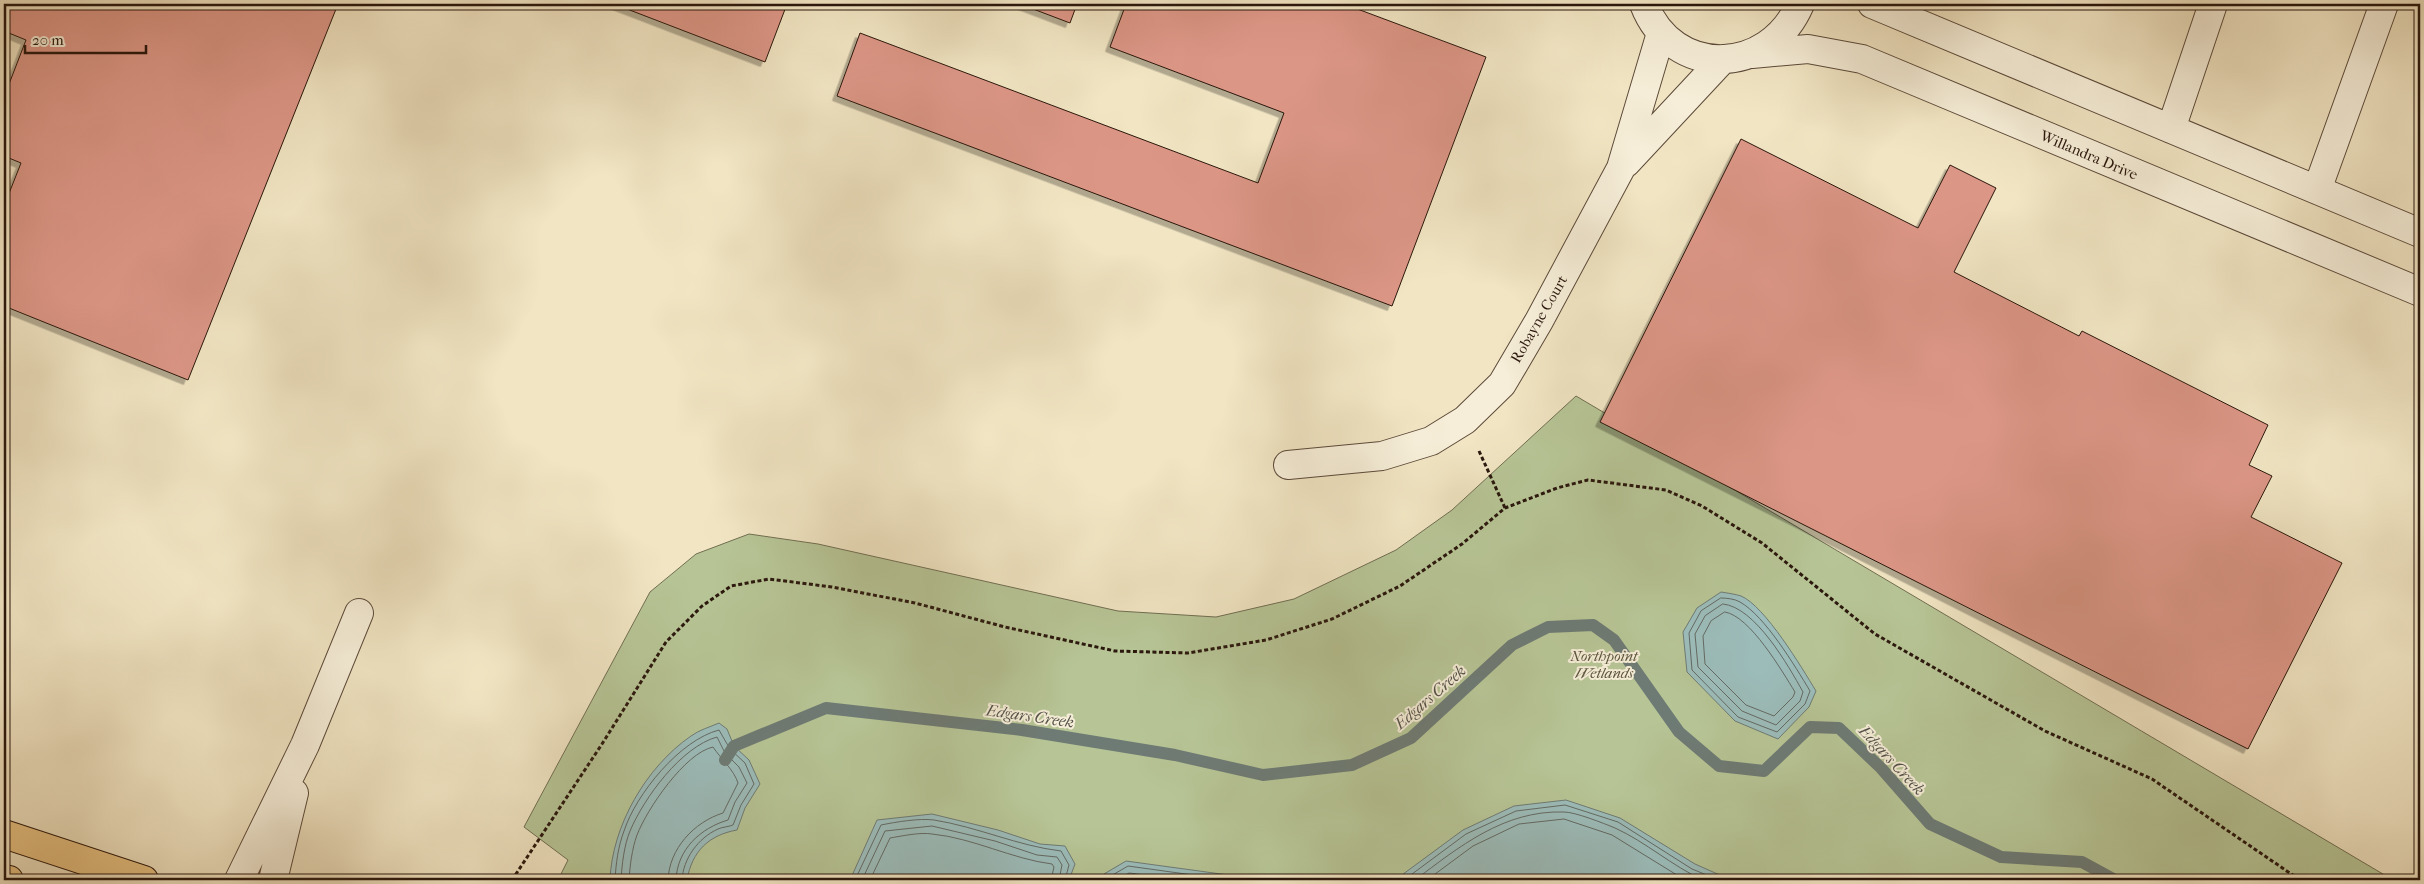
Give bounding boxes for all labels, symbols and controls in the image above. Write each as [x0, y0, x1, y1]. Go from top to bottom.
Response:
scale bar [25, 22, 146, 54]
text: 20 m [32, 31, 64, 49]
street label: Willandra Drive [2037, 126, 2141, 184]
street label: Robayne Court [1507, 272, 1572, 366]
park label: Northpoint Wetlands [1569, 647, 1639, 682]
water label: Edgars Creek [1390, 661, 1470, 734]
water label: Edgars Creek [984, 700, 1075, 732]
water label: Edgars Creek [1854, 721, 1929, 799]

